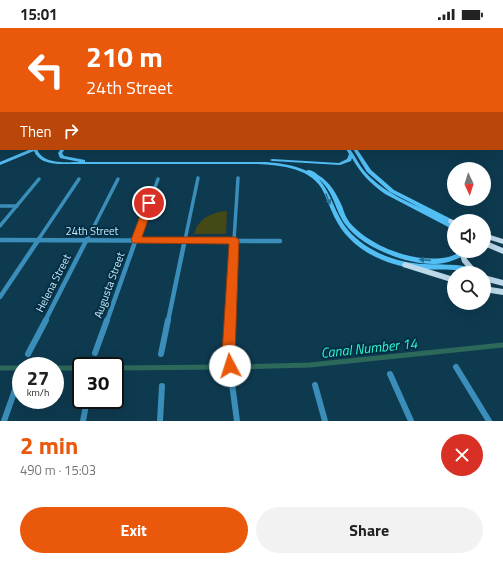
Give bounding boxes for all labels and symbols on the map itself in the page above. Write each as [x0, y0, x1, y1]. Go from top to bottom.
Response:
north arrow [447, 162, 491, 206]
pin [132, 186, 166, 220]
one-way arrow [326, 193, 332, 205]
street label: 24th Street [66, 223, 119, 239]
street label: Augusta Street [90, 250, 128, 320]
street label: Helena Street [32, 251, 75, 315]
one-way arrow [419, 257, 431, 264]
water label: Canal Number 14 [319, 332, 419, 363]
position arrow [209, 345, 251, 387]
speed limit sign: 30 [72, 357, 124, 409]

